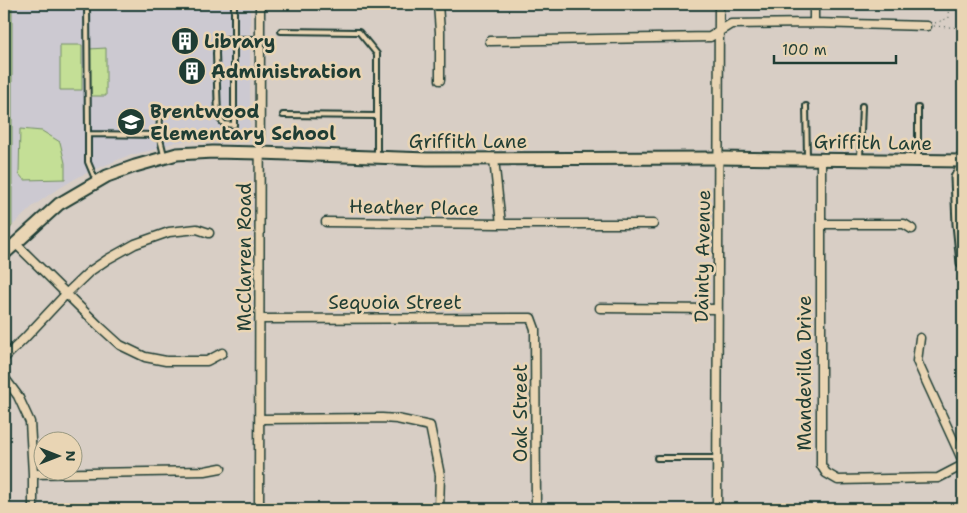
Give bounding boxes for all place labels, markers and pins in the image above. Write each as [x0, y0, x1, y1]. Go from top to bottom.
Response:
building icon: Library [170, 26, 200, 56]
place label: Library [204, 29, 275, 54]
building icon: Administration [177, 56, 207, 86]
place label: Administration [211, 59, 361, 84]
place label: Brentwood Elementary School [150, 99, 336, 146]
school or university icon: Brentwood Elementary School [116, 107, 146, 137]

